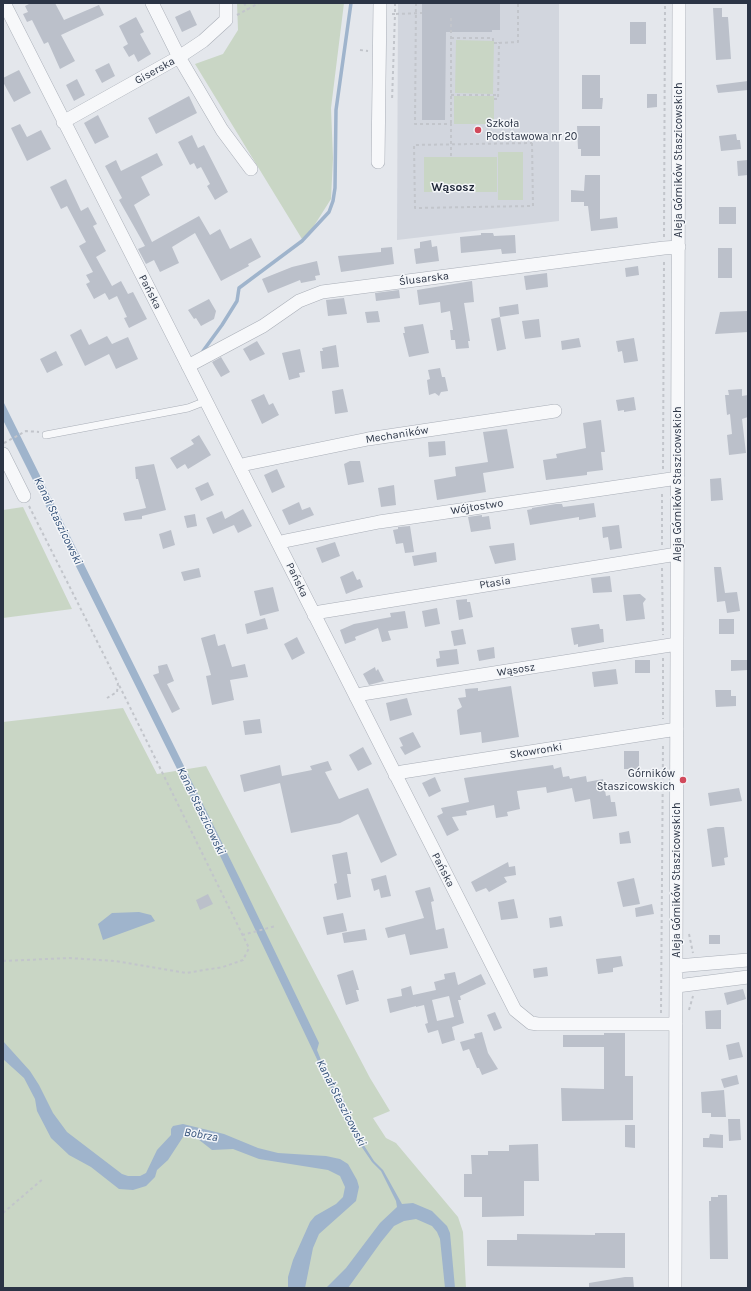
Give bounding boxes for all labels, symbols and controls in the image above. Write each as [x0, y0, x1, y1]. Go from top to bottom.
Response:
street label: Giserska [133, 55, 177, 87]
street label: Aleja Górników Staszicowskich [672, 82, 686, 238]
place label: Szkoła Podstawowa nr 20 [486, 117, 577, 143]
marker: Szkoła Podstawowa nr 20 [473, 125, 483, 135]
district label: Wąsosz [431, 181, 475, 195]
street label: Ślusarska [398, 269, 450, 289]
street label: Pańska [136, 273, 164, 311]
street label: Aleja Górników Staszicowskich [671, 406, 685, 562]
street label: Mechaników [365, 424, 429, 446]
water label: Kanał Staszicowski [31, 475, 85, 567]
street label: Wójtostwo [450, 496, 504, 518]
street label: Pańska [283, 561, 311, 599]
street label: Ptasia [478, 574, 512, 592]
street label: Wąsosz [496, 660, 536, 680]
street label: Skowronki [509, 740, 563, 762]
water label: Kanał Staszicowski [174, 765, 228, 857]
place label: Górników Staszicowskich [597, 767, 675, 793]
marker: Górników Staszicowskich [678, 775, 688, 785]
street label: Aleja Górników Staszicowskich [670, 802, 684, 958]
street label: Pańska [429, 851, 457, 889]
water label: Kanał Staszicowski [313, 1057, 369, 1149]
water label: Bobrza [183, 1125, 219, 1145]

